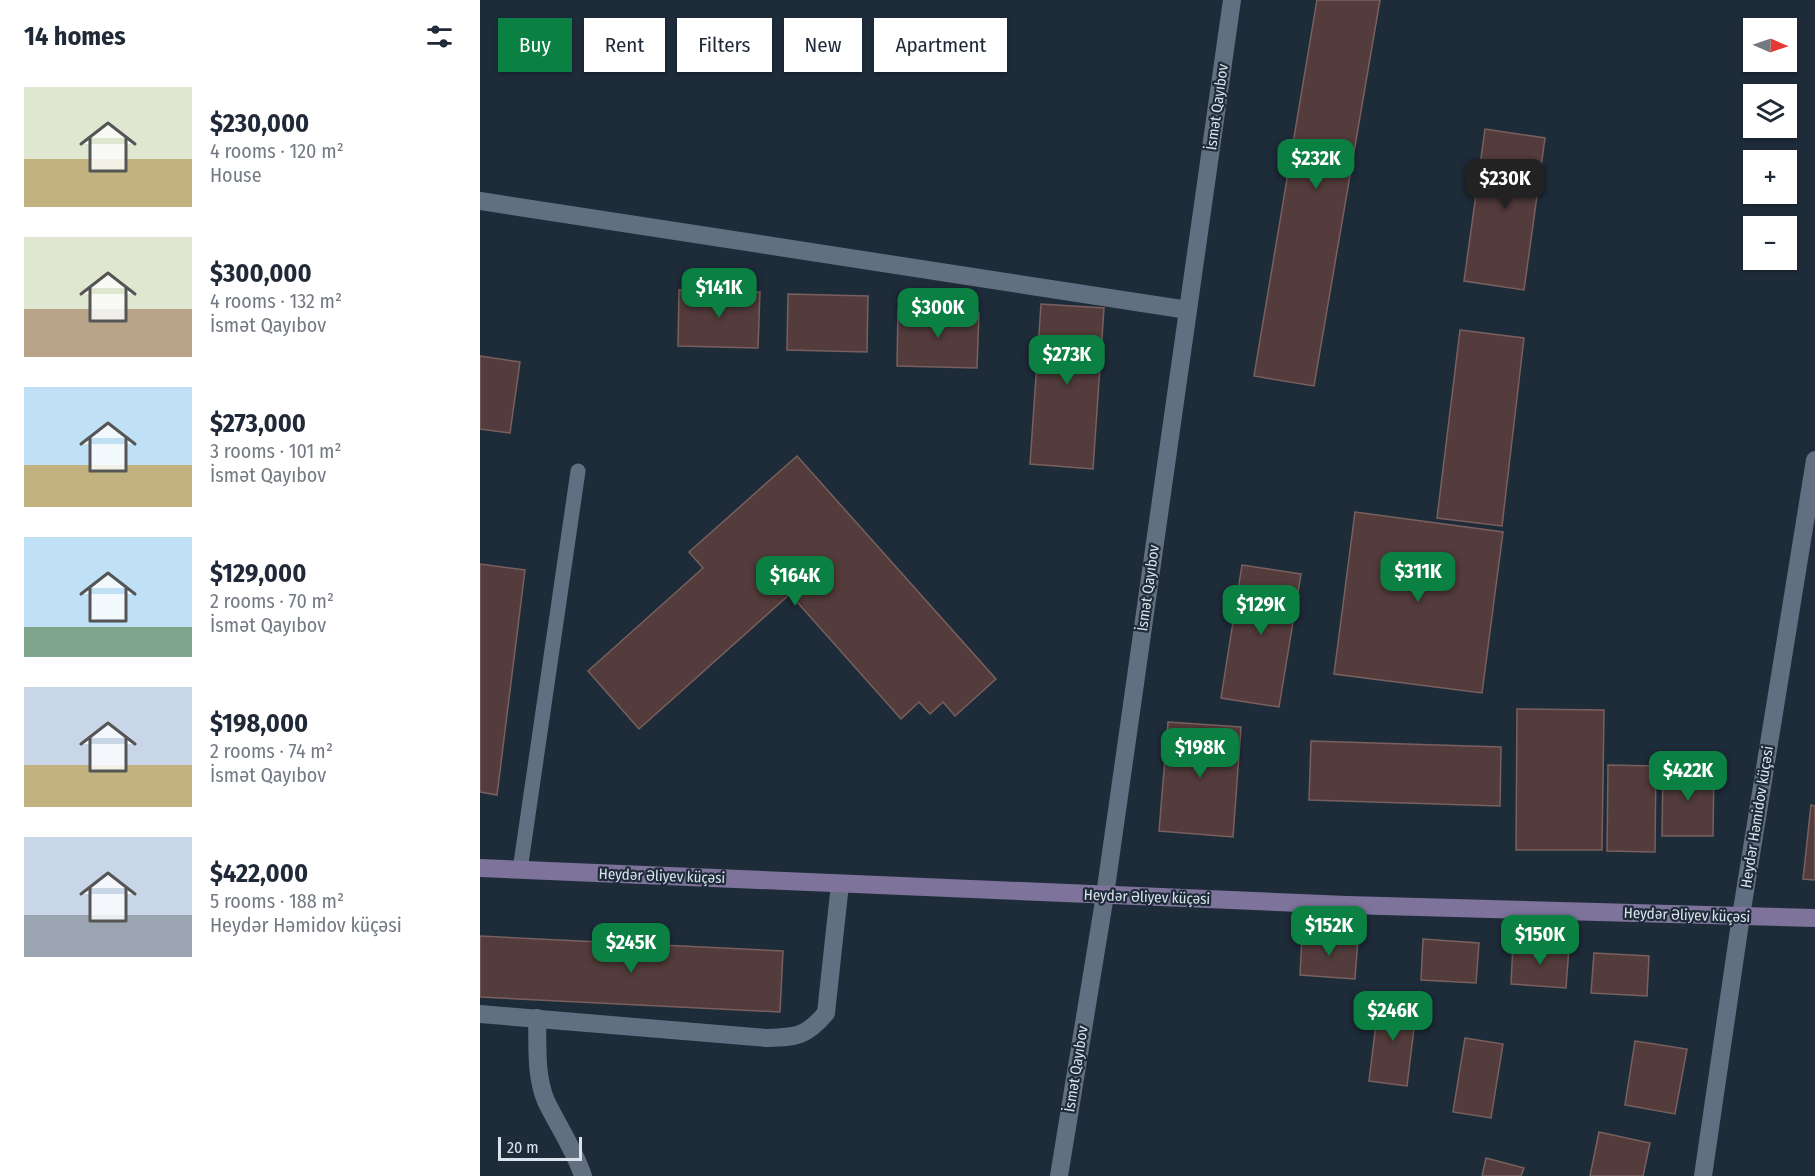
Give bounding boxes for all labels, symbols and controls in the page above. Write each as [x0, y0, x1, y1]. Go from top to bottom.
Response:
chip: Buy [498, 18, 572, 72]
chip: Rent [584, 18, 665, 72]
chip: Filters [677, 18, 772, 72]
chip: New [784, 18, 862, 72]
chip: Apartment [874, 18, 1007, 72]
north arrow [1743, 18, 1797, 72]
map controls [1743, 18, 1797, 270]
icon: filters [423, 20, 456, 53]
text: 14 homes [24, 21, 126, 52]
street label: İsmət Qayıbov [1202, 62, 1232, 151]
button: layers [1743, 84, 1797, 138]
text: $230,000 [210, 108, 309, 139]
icon: home [72, 111, 144, 183]
text: 4 rooms · 120 m² [210, 139, 344, 163]
pin: $232K [1274, 139, 1358, 190]
text: $232K [1291, 146, 1341, 170]
button: + [1743, 150, 1797, 204]
pin: $230K [1463, 159, 1547, 210]
text: House [210, 163, 262, 187]
text: $230K [1479, 166, 1531, 190]
button: − [1743, 216, 1797, 270]
text: $300,000 [210, 258, 312, 289]
icon: home [72, 261, 144, 333]
pin: $141K [677, 268, 761, 319]
text: $141K [696, 275, 742, 299]
pin: $300K [896, 288, 980, 339]
text: 4 rooms · 132 m² [210, 289, 342, 313]
text: $300K [912, 295, 964, 319]
text: İsmət Qayıbov [210, 313, 326, 337]
pin: $273K [1025, 335, 1109, 386]
text: $273K [1043, 342, 1091, 366]
text: $273,000 [210, 408, 306, 439]
icon: home [72, 411, 144, 483]
text: 3 rooms · 101 m² [210, 439, 341, 463]
text: İsmət Qayıbov [210, 463, 326, 487]
street label: İsmət Qayıbov [1133, 543, 1163, 632]
pin: $311K [1376, 552, 1460, 603]
pin: $164K [753, 556, 837, 607]
text: $129,000 [210, 558, 306, 589]
text: $311K [1394, 559, 1442, 583]
icon: home [72, 561, 144, 633]
text: $164K [770, 563, 820, 587]
pin: $129K [1219, 585, 1303, 636]
text: 2 rooms · 70 m² [210, 589, 334, 613]
text: $129K [1237, 592, 1285, 616]
text: İsmət Qayıbov [210, 613, 326, 637]
text: $198,000 [210, 708, 308, 739]
icon: home [72, 711, 144, 783]
pin: $198K [1158, 728, 1242, 779]
text: $198K [1175, 735, 1225, 759]
text: 2 rooms · 74 m² [210, 739, 333, 763]
street label: Heydər Həmidov küçəsi [1737, 745, 1777, 889]
pin: $422K [1646, 751, 1730, 802]
text: $422K [1663, 758, 1713, 782]
text: İsmət Qayıbov [210, 763, 326, 787]
text: $422,000 [210, 858, 308, 889]
icon: home [72, 861, 144, 933]
street label: Heydər Əliyev küçəsi [598, 865, 726, 887]
street label: Heydər Əliyev küçəsi [1083, 886, 1211, 908]
text: 5 rooms · 188 m² [210, 889, 344, 913]
street label: Heydər Əliyev küçəsi [1623, 904, 1751, 926]
pin: $152K [1287, 906, 1371, 957]
text: Heydər Həmidov küçəsi [210, 913, 402, 937]
text: $152K [1305, 913, 1353, 937]
pin: $150K [1498, 915, 1582, 966]
text: $150K [1515, 922, 1565, 946]
pin: $245K [589, 923, 673, 974]
text: $245K [606, 930, 656, 954]
pin: $246K [1351, 991, 1435, 1042]
text: $246K [1368, 998, 1418, 1022]
street label: İsmət Qayıbov [1060, 1024, 1092, 1113]
scale bar [498, 1134, 582, 1162]
text: 20 m [507, 1138, 538, 1157]

